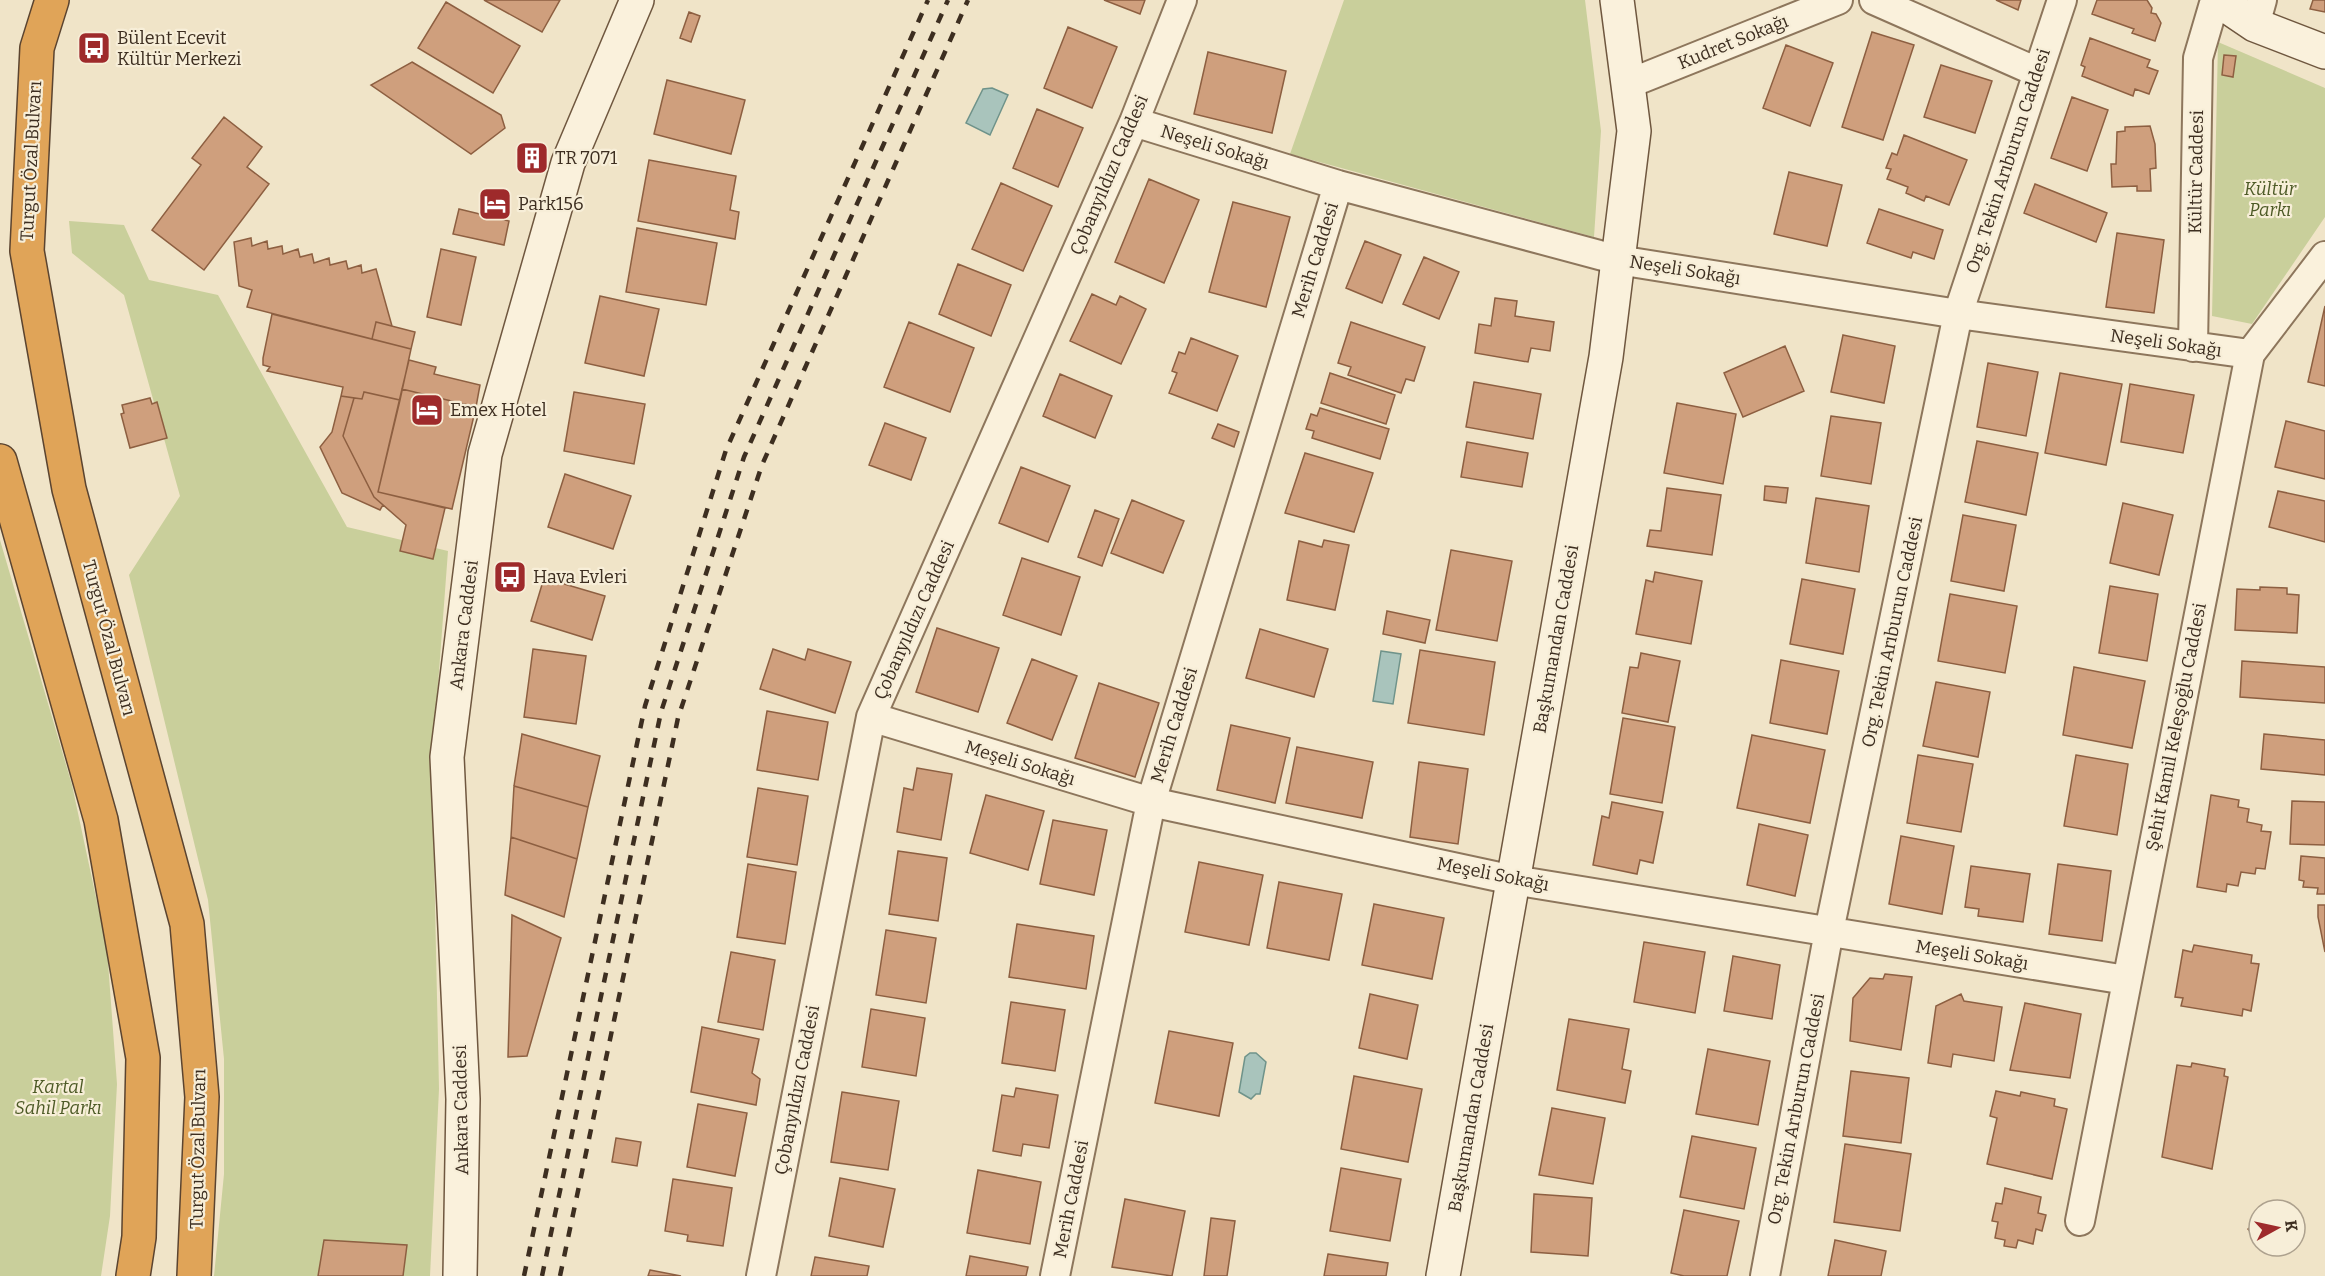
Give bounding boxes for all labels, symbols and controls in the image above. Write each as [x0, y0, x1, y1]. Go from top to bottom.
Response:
street label: Kudret Sokağı [1675, 10, 1791, 74]
place label: Bülent Ecevit Kültür Merkezi [117, 27, 241, 70]
bus stop icon: Bülent Ecevit Kültür Merkezi [76, 30, 112, 66]
street label: Org. Tekin Arıburun Caddesi [1961, 46, 2055, 276]
street label: Turgut Özal Bulvarı [16, 80, 46, 242]
street label: Çobanyıldızı Caddesi [1065, 91, 1153, 259]
street label: Kültür Caddesi [2184, 110, 2208, 234]
street label: Neşeli Sokağı [1158, 120, 1272, 174]
building icon: TR 7071 [514, 140, 550, 176]
place label: TR 7071 [555, 147, 618, 169]
park label: Kültür Parkı [2244, 178, 2297, 221]
hotel icon: Park156 [477, 186, 513, 222]
place label: Park156 [518, 193, 583, 215]
street label: Merih Caddesi [1287, 200, 1343, 320]
street label: Neşeli Sokağı [1628, 250, 1742, 290]
street label: Neşeli Sokağı [2109, 324, 2223, 362]
hotel icon: Emex Hotel [409, 392, 445, 428]
place label: Emex Hotel [450, 399, 547, 421]
street label: Org. Tekin Arıburun Caddesi [1857, 515, 1927, 749]
street label: Çobanyıldızı Caddesi [869, 537, 959, 703]
street label: Başkumandan Caddesi [1529, 543, 1583, 735]
street label: Turgut Özal Bulvarı [78, 558, 140, 718]
street label: Ankara Caddesi [445, 559, 483, 691]
bus stop icon: Hava Evleri [492, 559, 528, 595]
place label: Hava Evleri [533, 566, 627, 588]
street label: Şehit Kamil Keleşoğlu Caddesi [2141, 601, 2211, 853]
street label: Merih Caddesi [1146, 665, 1202, 785]
street label: Meşeli Sokağı [962, 736, 1078, 790]
street label: Meşeli Sokağı [1435, 852, 1551, 896]
street label: Meşeli Sokağı [1914, 935, 2030, 975]
street label: Org. Tekin Arıburun Caddesi [1763, 991, 1829, 1227]
street label: Çobanyıldızı Caddesi [770, 1003, 824, 1177]
street label: Başkumandan Caddesi [1444, 1022, 1498, 1214]
street label: Ankara Caddesi [449, 1045, 473, 1175]
street label: Turgut Özal Bulvarı [186, 1069, 210, 1229]
park label: Kartal Sahil Parkı [14, 1076, 102, 1119]
street label: Merih Caddesi [1049, 1138, 1093, 1260]
north arrow [2247, 1198, 2307, 1258]
text: K [2281, 1219, 2302, 1233]

